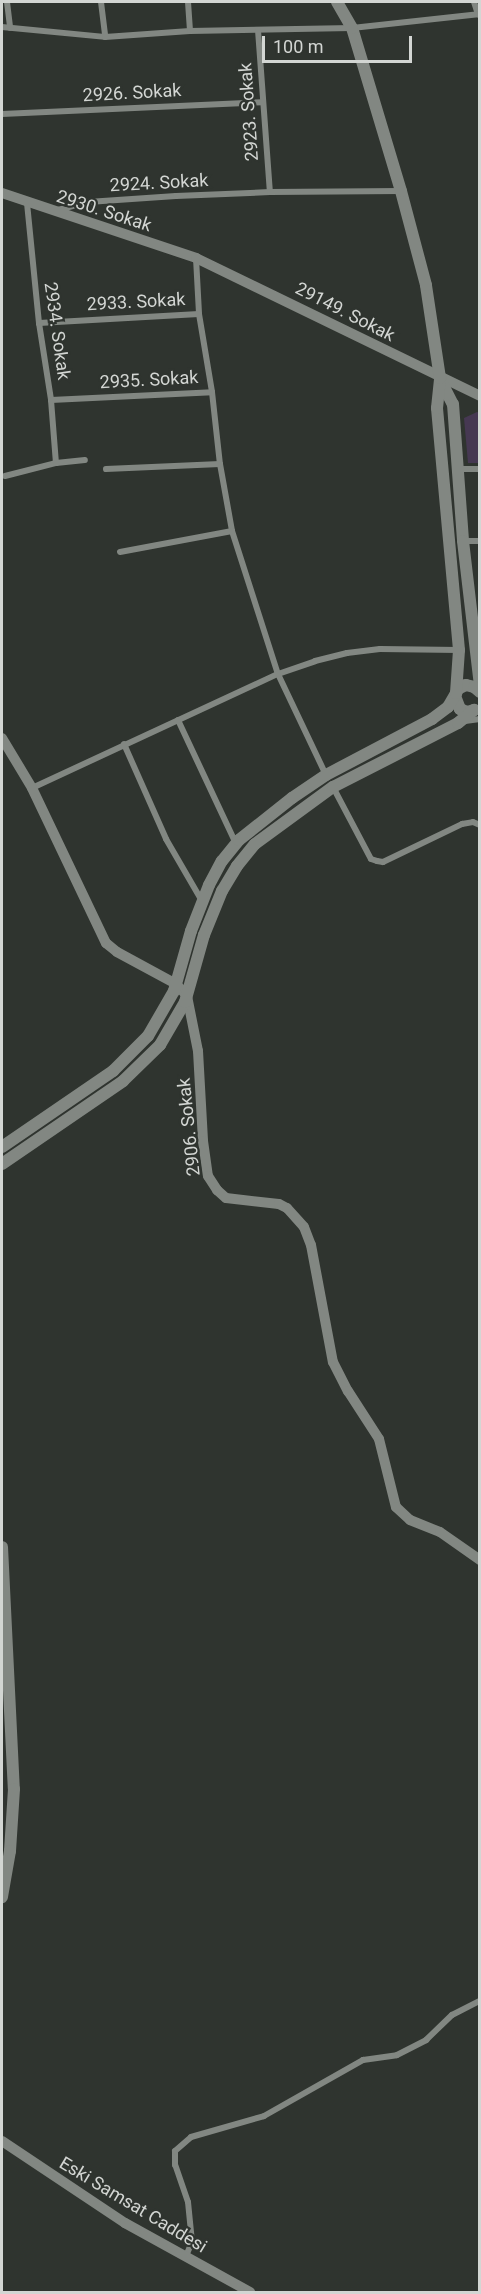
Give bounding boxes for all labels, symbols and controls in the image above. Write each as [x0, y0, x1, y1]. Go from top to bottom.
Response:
scale bar [265, 24, 415, 62]
text: 100 m [273, 36, 324, 57]
street label: 2923. Sokak [235, 62, 263, 162]
street label: 2926. Sokak [82, 80, 182, 106]
street label: 2924. Sokak [109, 170, 209, 196]
street label: 2930. Sokak [54, 185, 154, 237]
street label: 29149. Sokak [292, 278, 398, 346]
street label: 2934. Sokak [39, 281, 75, 381]
street label: 2933. Sokak [86, 289, 186, 315]
street label: 2935. Sokak [99, 367, 199, 393]
street label: 2906. Sokak [173, 1077, 205, 1177]
street label: Eski Samsat Caddesi [55, 2152, 211, 2258]

